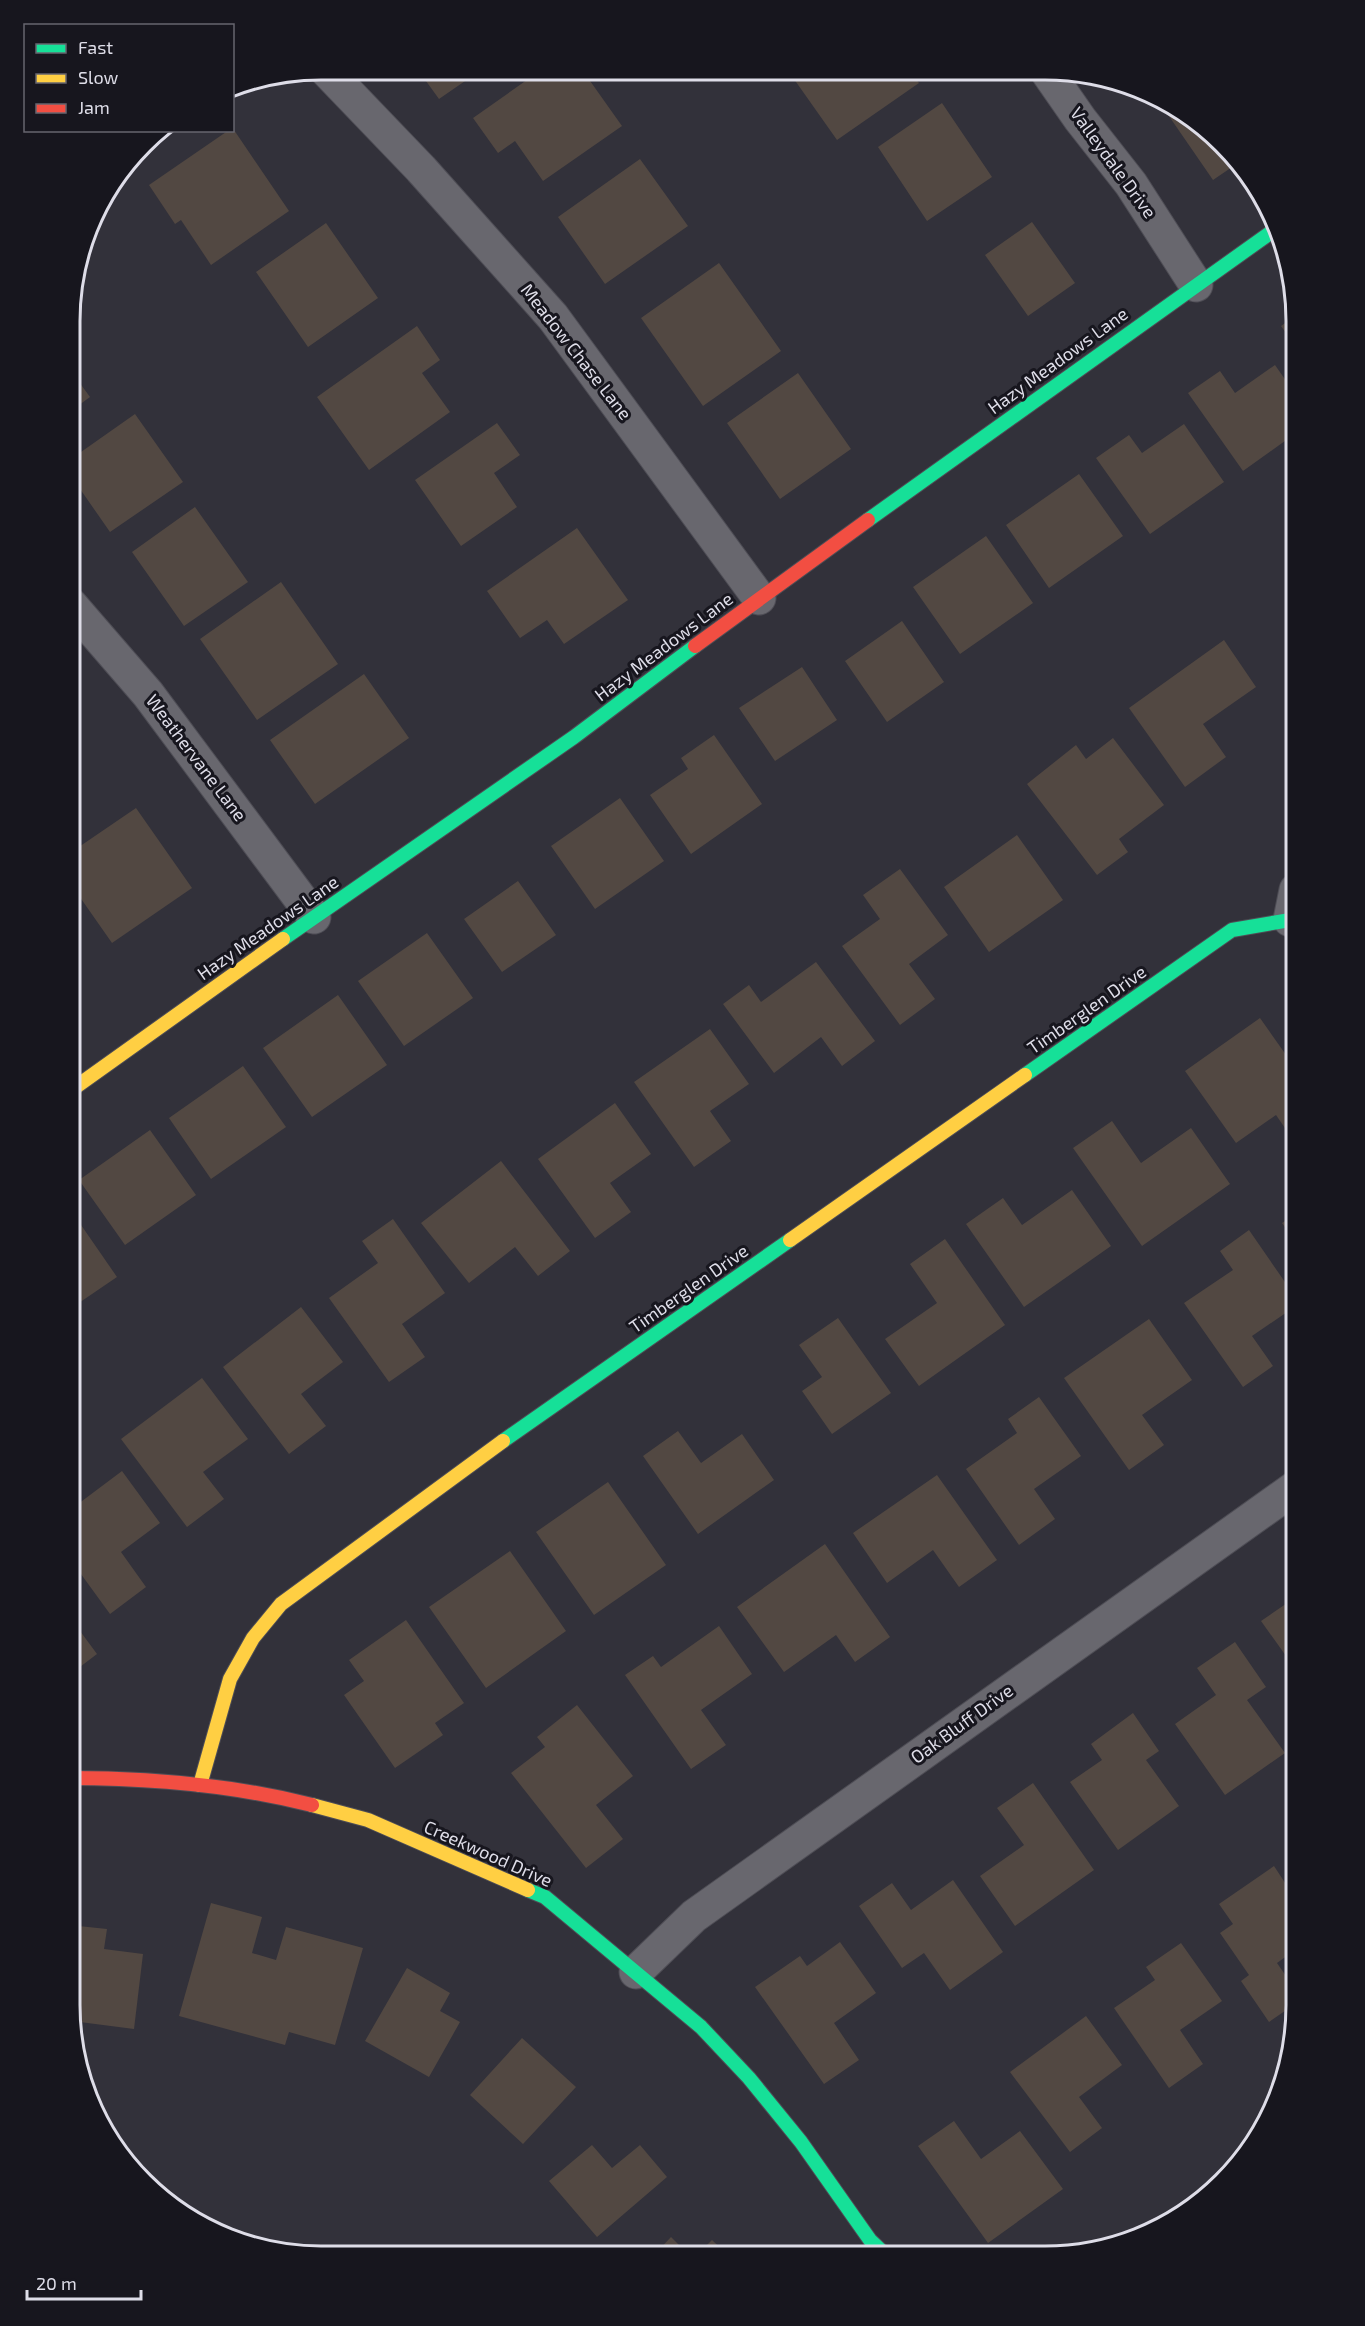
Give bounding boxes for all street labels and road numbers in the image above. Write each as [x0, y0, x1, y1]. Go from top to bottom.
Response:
street label: Valleydale Drive [1066, 103, 1162, 222]
street label: Meadow Chase Lane [517, 279, 637, 424]
street label: Hazy Meadows Lane [983, 302, 1132, 418]
street label: Hazy Meadows Lane [590, 587, 737, 705]
street label: Weathervane Lane [142, 690, 252, 825]
street label: Hazy Meadows Lane [193, 870, 342, 984]
street label: Timberglen Drive [1023, 960, 1150, 1058]
street label: Timberglen Drive [625, 1239, 752, 1337]
street label: Oak Bluff Drive [906, 1679, 1017, 1768]
street label: Creekwood Drive [421, 1815, 556, 1891]

